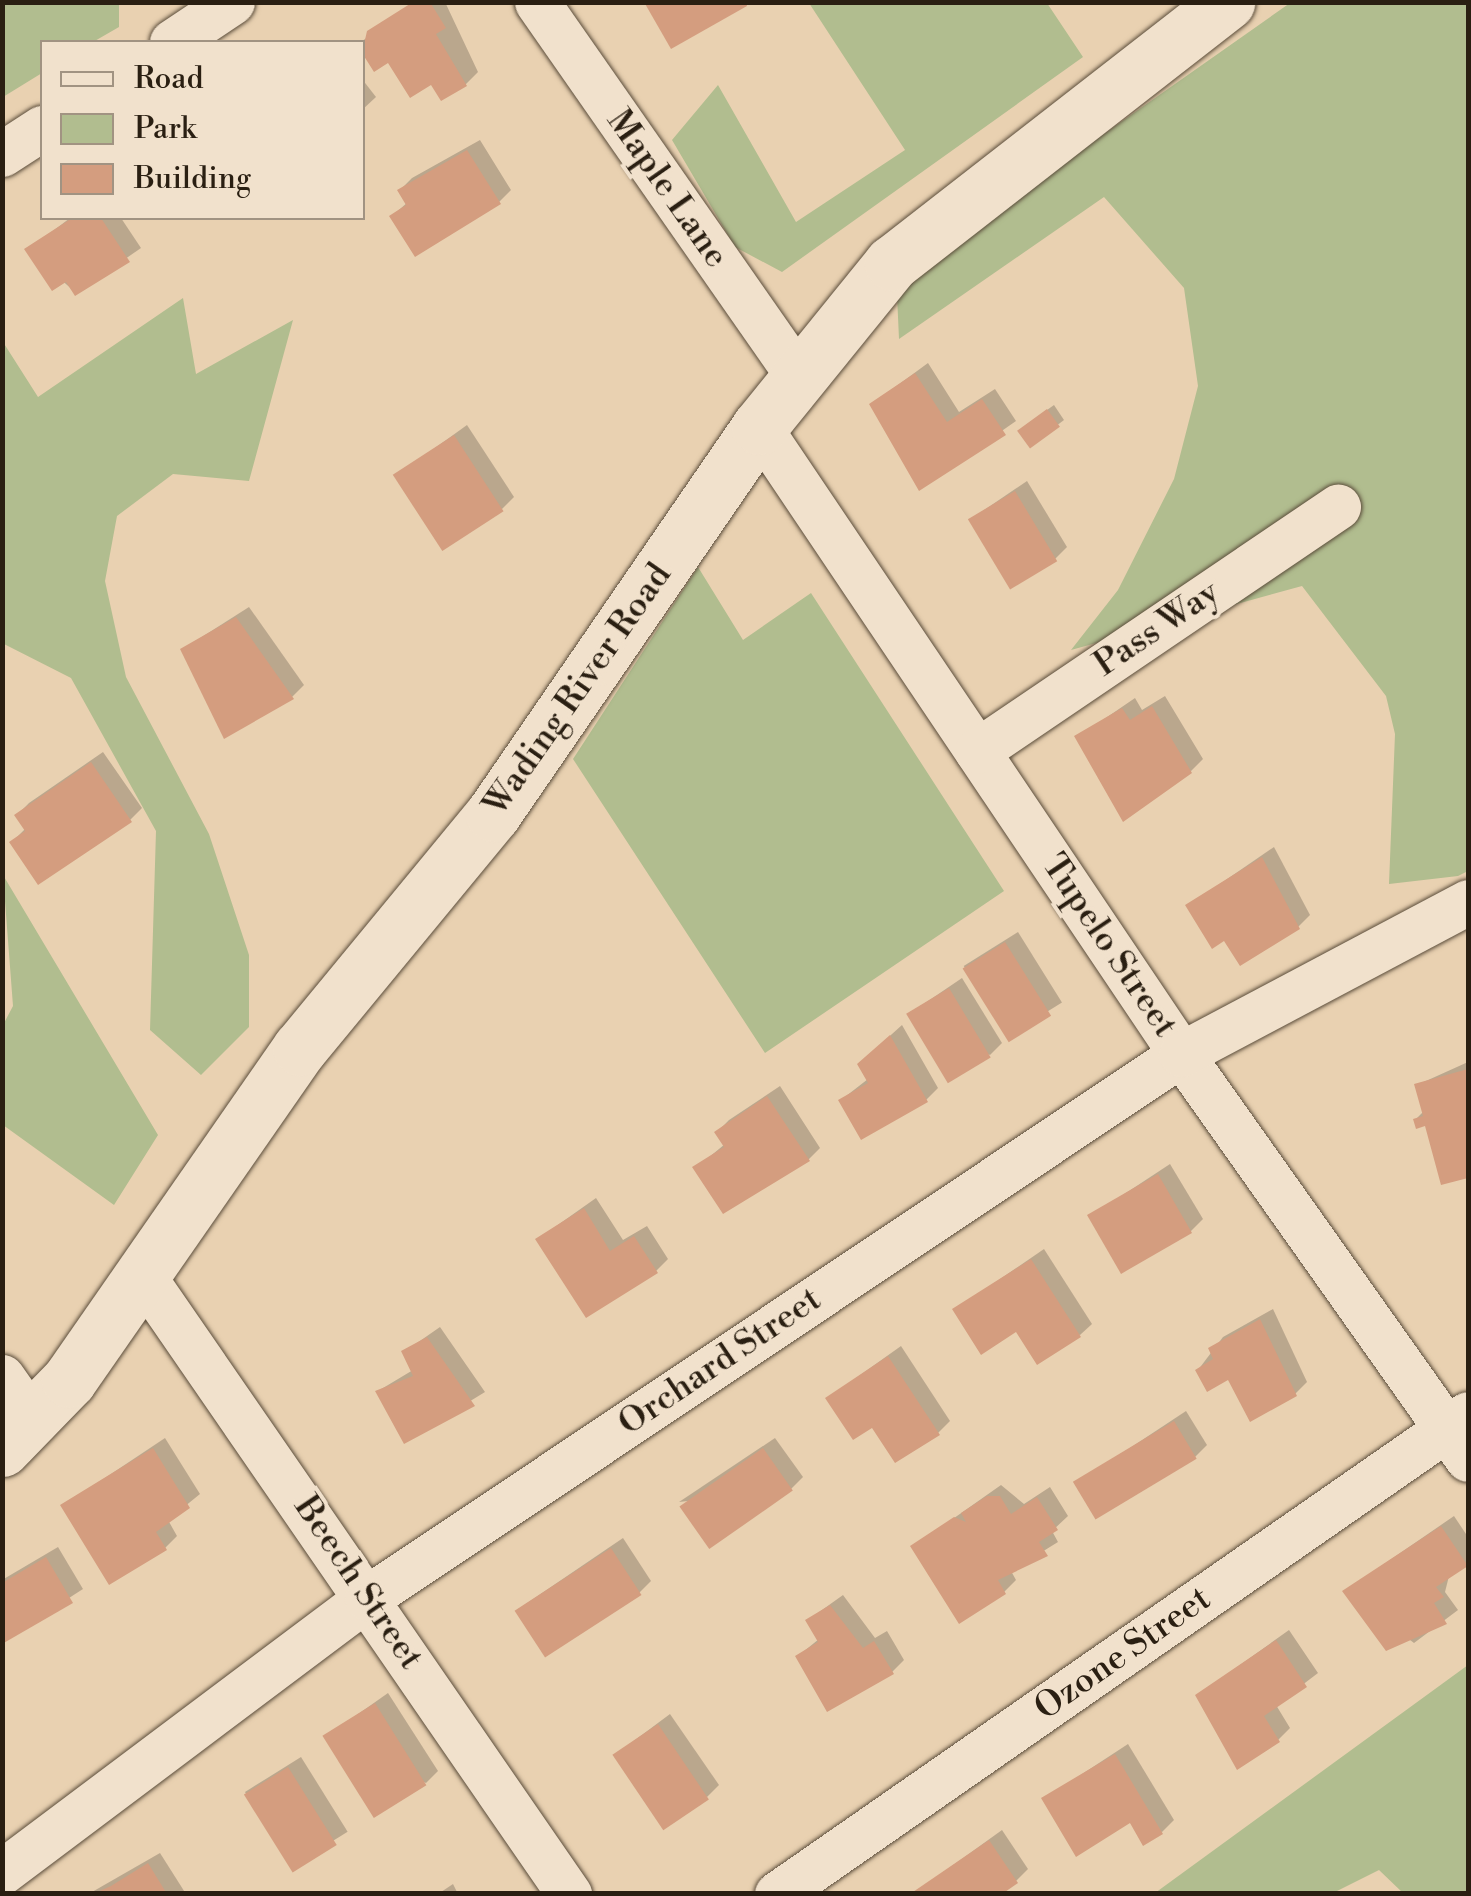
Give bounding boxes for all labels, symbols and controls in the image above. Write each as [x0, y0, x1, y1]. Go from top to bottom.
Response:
legend [40, 40, 365, 220]
text: Road [134, 60, 204, 98]
street label: Maple Lane [597, 102, 737, 276]
text: Park [134, 110, 196, 148]
text: Building [134, 160, 251, 198]
street label: Wading River Road [475, 556, 681, 824]
street label: Pass Way [1087, 572, 1227, 686]
street label: Tupelo Street [1032, 846, 1186, 1046]
street label: Orchard Street [611, 1279, 829, 1445]
street label: Beech Street [285, 1488, 431, 1678]
street label: Ozone Street [1027, 1578, 1219, 1730]

